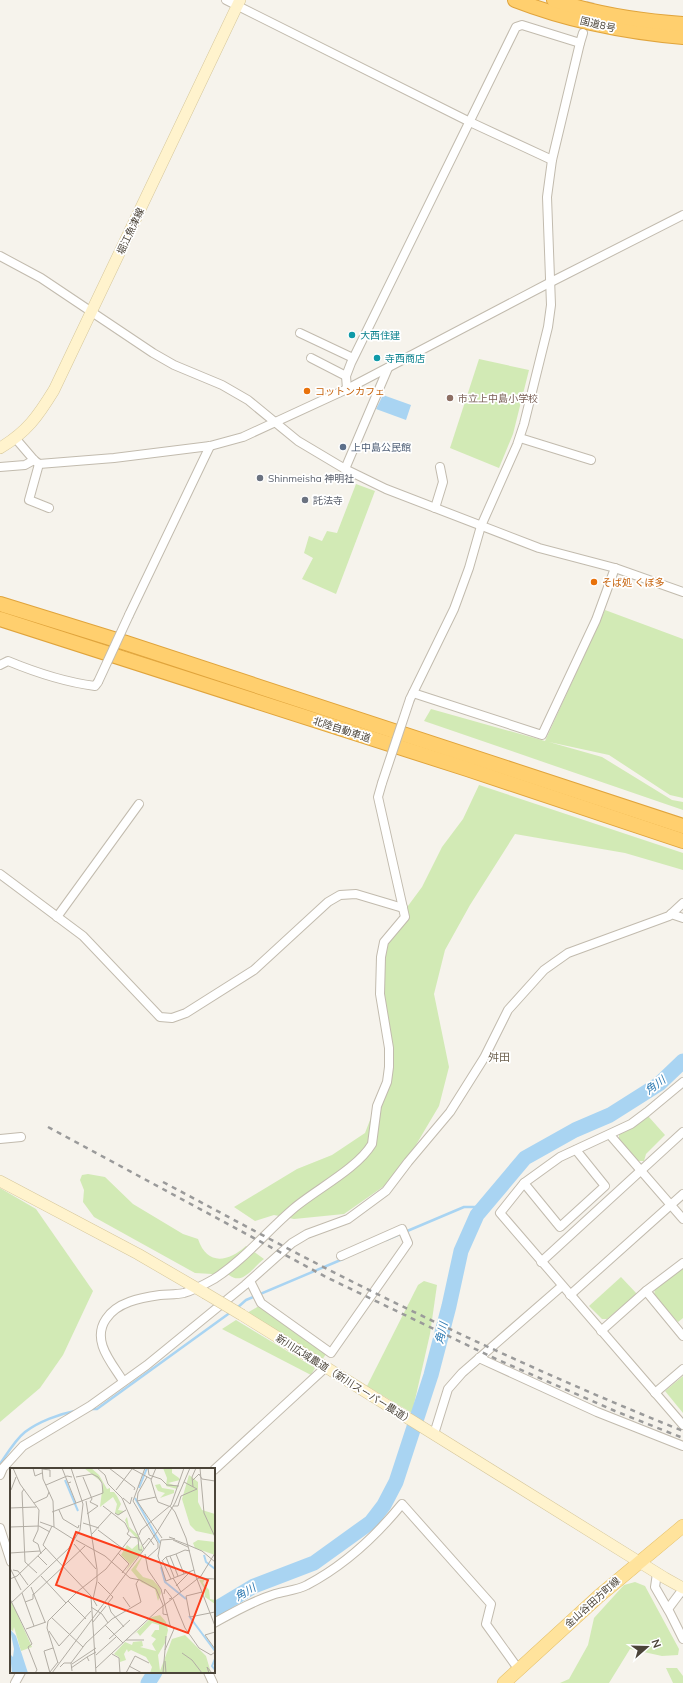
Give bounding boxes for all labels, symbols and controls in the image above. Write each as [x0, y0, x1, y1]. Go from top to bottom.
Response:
street label: 国道8号 [579, 14, 617, 35]
street label: 堀江魚津線 [114, 206, 147, 257]
place label: 大西住建 [360, 329, 400, 342]
marker: 大西住建 [347, 330, 357, 340]
place label: 寺西商店 [385, 352, 425, 365]
marker: 寺西商店 [372, 353, 382, 363]
place label: コットンカフェ [315, 385, 385, 398]
marker: コットンカフェ [302, 386, 312, 396]
place label: 市立上中島小学校 [458, 392, 538, 405]
marker: 市立上中島小学校 [445, 393, 455, 403]
place label: 上中島公民館 [351, 441, 411, 454]
marker: 上中島公民館 [338, 442, 348, 452]
place label: Shinmeisha 神明社 [268, 472, 354, 485]
marker: Shinmeisha 神明社 [255, 473, 265, 483]
place label: 託法寺 [313, 494, 343, 507]
marker: 託法寺 [300, 495, 310, 505]
place label: そば処 くぼ多 [602, 576, 665, 589]
marker: そば処 くぼ多 [589, 577, 599, 587]
street label: 北陸自動車道 [311, 714, 372, 745]
district label: 舛田 [488, 1050, 510, 1064]
water label: 角川 [642, 1072, 669, 1097]
water label: 角川 [432, 1320, 451, 1345]
street label: 新川広域農道（新川スーパー農道） [273, 1332, 416, 1427]
inset map [10, 1468, 215, 1673]
street label: 金山谷田方町線 [562, 1574, 623, 1631]
water label: 角川 [232, 1580, 259, 1604]
north arrow [627, 1627, 667, 1667]
text: N [648, 1637, 664, 1650]

